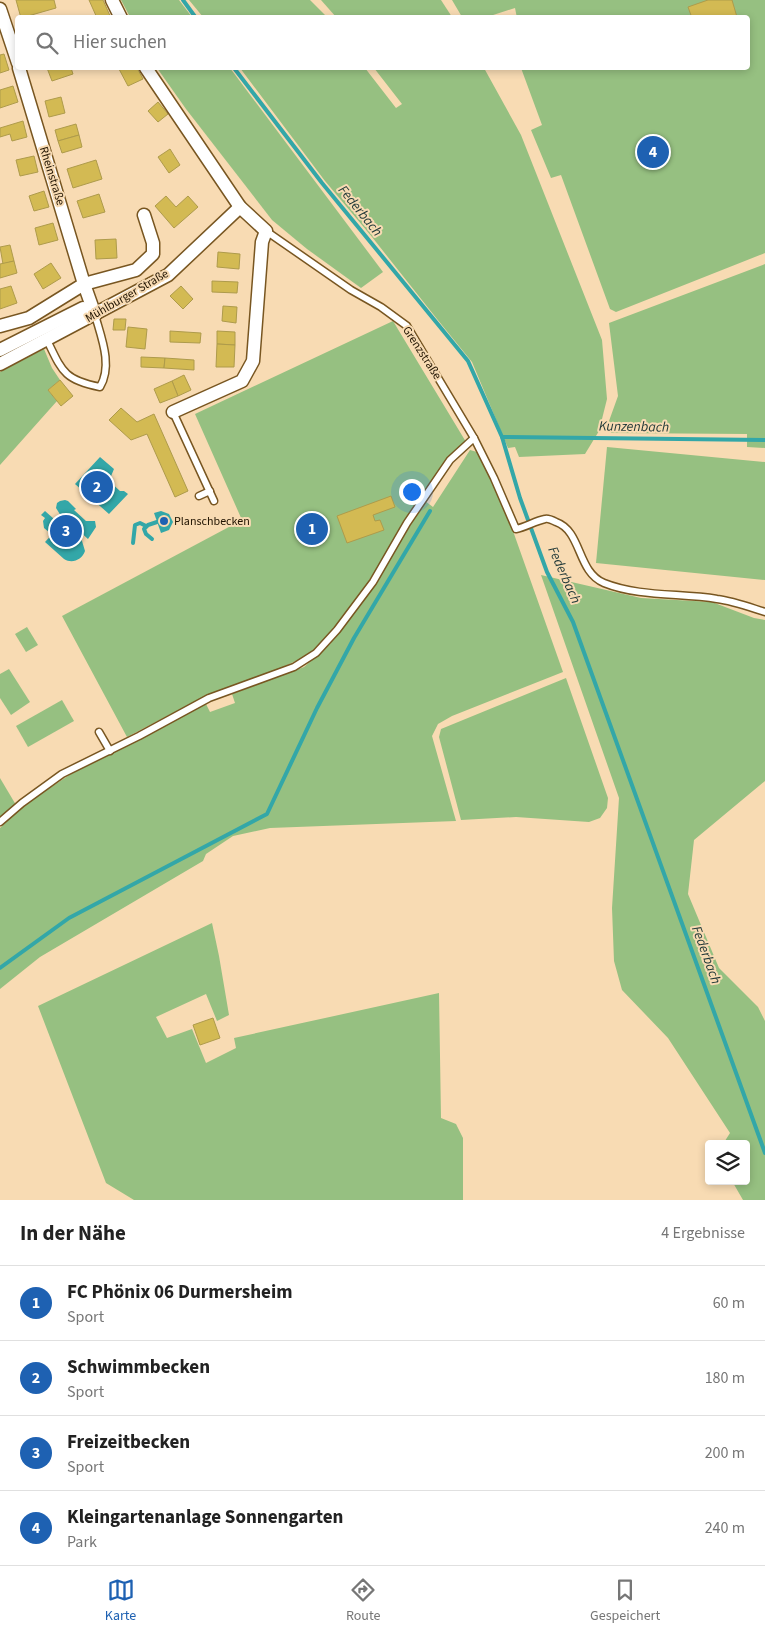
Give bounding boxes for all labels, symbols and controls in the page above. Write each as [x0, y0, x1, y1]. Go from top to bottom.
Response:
search box [15, 15, 750, 70]
icon: search [33, 29, 61, 57]
text: Hier suchen [73, 29, 167, 56]
pin: 4 [637, 133, 669, 171]
street label: Rheinstraße [35, 145, 69, 207]
water label: Federbach [333, 181, 387, 241]
street label: Mühlburger Straße [82, 265, 172, 327]
street label: Grenzstraße [398, 323, 446, 383]
water label: Kunzenbach [599, 416, 669, 438]
pin: 2 [81, 468, 113, 506]
your location [399, 479, 425, 505]
pin: 1 [296, 510, 328, 548]
pin: 3 [50, 512, 82, 550]
place label: Planschbecken [174, 513, 250, 530]
marker: Planschbecken [158, 515, 170, 527]
water label: Federbach [543, 543, 585, 607]
water label: Federbach [686, 923, 726, 987]
map controls [705, 1140, 750, 1185]
button: layers [705, 1140, 750, 1185]
text: In der Nähe [20, 1218, 126, 1248]
text: 4 Ergebnisse [661, 1222, 745, 1244]
text: FC Phönix 06 Durmersheim [67, 1279, 292, 1306]
text: 1 [32, 1292, 40, 1314]
text: 60 m [713, 1292, 745, 1314]
text: Sport [67, 1306, 104, 1328]
text: Schwimmbecken [67, 1354, 210, 1381]
text: 2 [32, 1367, 40, 1389]
text: 180 m [705, 1367, 745, 1389]
text: Sport [67, 1381, 104, 1403]
text: Freizeitbecken [67, 1429, 190, 1456]
text: 3 [32, 1442, 40, 1464]
text: 200 m [705, 1442, 745, 1464]
text: Sport [67, 1456, 104, 1478]
text: Kleingartenanlage Sonnengarten [67, 1504, 343, 1531]
text: 4 [32, 1517, 40, 1539]
text: 240 m [705, 1517, 745, 1539]
text: Park [67, 1531, 97, 1553]
tab: Karte [105, 1576, 136, 1626]
tab: Route [346, 1576, 380, 1626]
tab: Gespeichert [590, 1576, 660, 1626]

